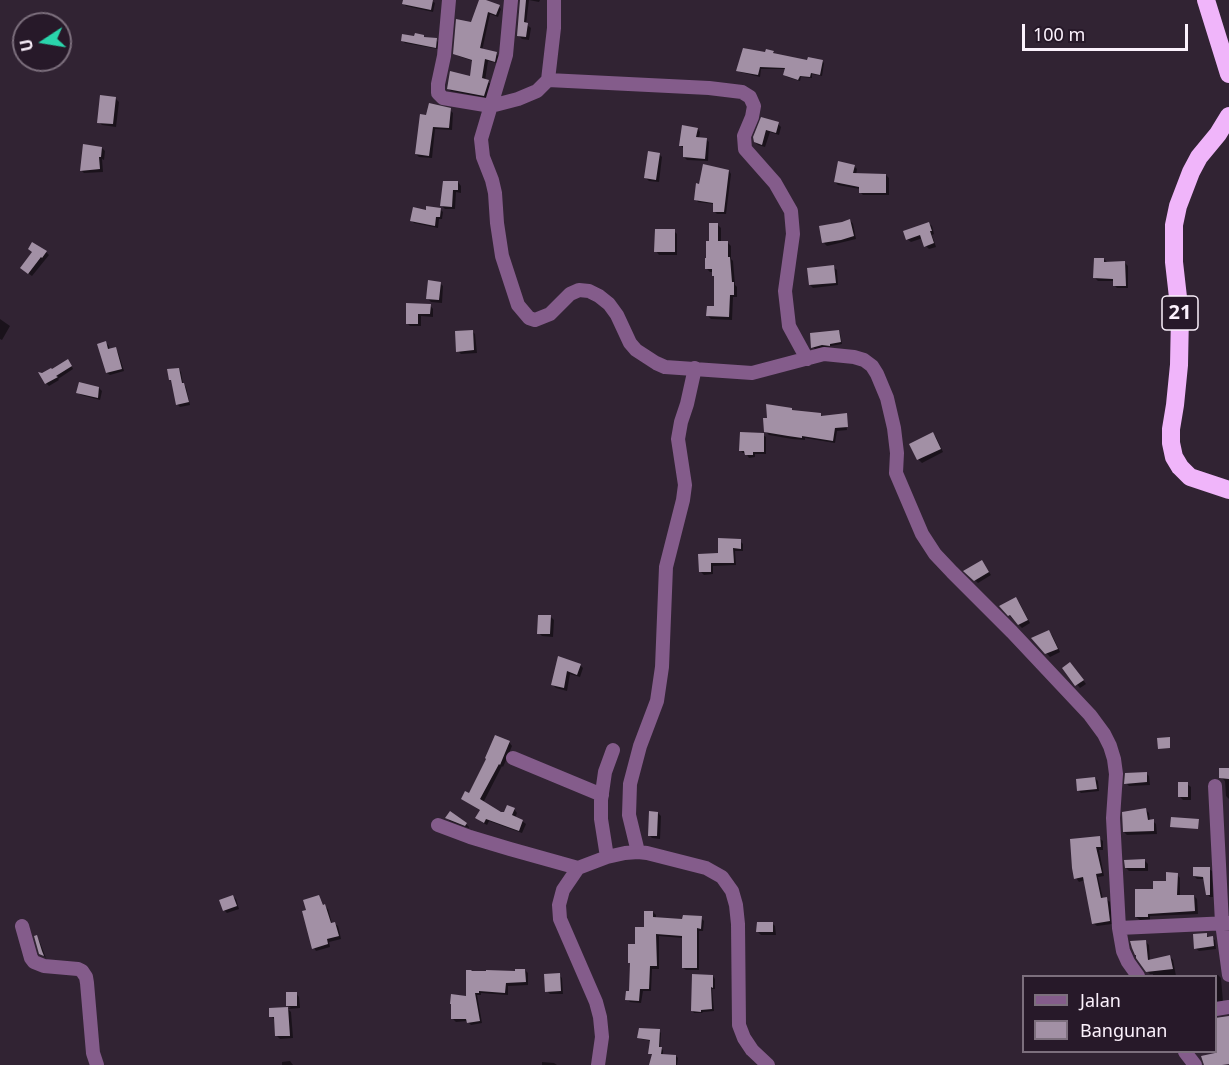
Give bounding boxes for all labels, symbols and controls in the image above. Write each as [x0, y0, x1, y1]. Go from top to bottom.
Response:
north arrow [12, 12, 72, 72]
scale bar [1025, 12, 1192, 50]
text: 100 m [1033, 22, 1085, 46]
text: U [14, 37, 38, 54]
road number: 21 [1162, 296, 1198, 330]
legend [1022, 975, 1217, 1053]
text: Jalan [1080, 988, 1121, 1012]
text: Bangunan [1080, 1018, 1167, 1042]

